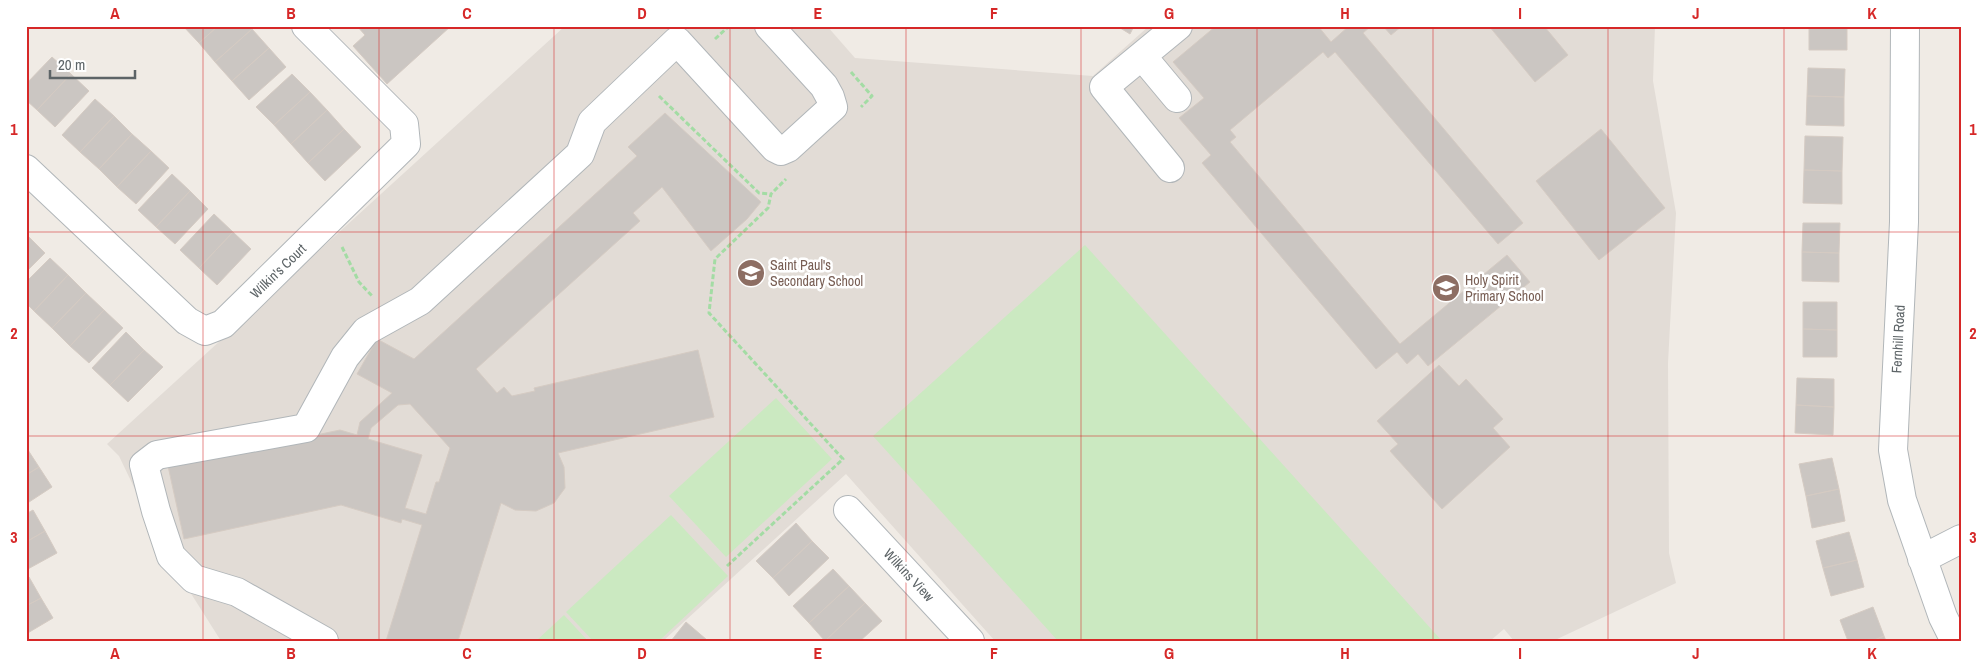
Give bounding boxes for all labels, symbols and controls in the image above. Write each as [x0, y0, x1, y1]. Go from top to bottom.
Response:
text: A [110, 2, 120, 24]
text: B [286, 2, 296, 24]
text: C [462, 2, 472, 24]
text: D [637, 2, 647, 24]
text: E [814, 2, 823, 24]
text: F [990, 2, 998, 24]
text: G [1164, 2, 1174, 24]
text: H [1340, 2, 1350, 24]
text: I [1518, 2, 1522, 24]
text: J [1692, 2, 1700, 24]
text: K [1867, 2, 1877, 24]
scale bar [50, 48, 135, 80]
text: 20 m [58, 54, 85, 75]
text: 1 [10, 118, 18, 140]
text: 1 [1969, 118, 1977, 140]
street label: Wilkin's Court [246, 240, 310, 302]
place label: Saint Paul's Secondary School [770, 256, 863, 290]
school or university icon: Saint Paul's Secondary School [736, 258, 766, 288]
place label: Holy Spirit Primary School [1465, 271, 1543, 305]
school or university icon: Holy Spirit Primary School [1431, 273, 1461, 303]
street label: Fernhill Road [1887, 304, 1909, 374]
text: 2 [10, 322, 18, 344]
text: 2 [1969, 322, 1977, 344]
text: 3 [10, 526, 18, 548]
text: 3 [1969, 526, 1977, 548]
street label: Wilkins View [880, 545, 939, 606]
text: A [110, 642, 120, 664]
text: B [286, 642, 296, 664]
text: C [462, 642, 472, 664]
text: D [637, 642, 647, 664]
text: E [814, 642, 823, 664]
text: F [990, 642, 998, 664]
text: G [1164, 642, 1174, 664]
text: H [1340, 642, 1350, 664]
text: I [1518, 642, 1522, 664]
text: J [1692, 642, 1700, 664]
text: K [1867, 642, 1877, 664]

